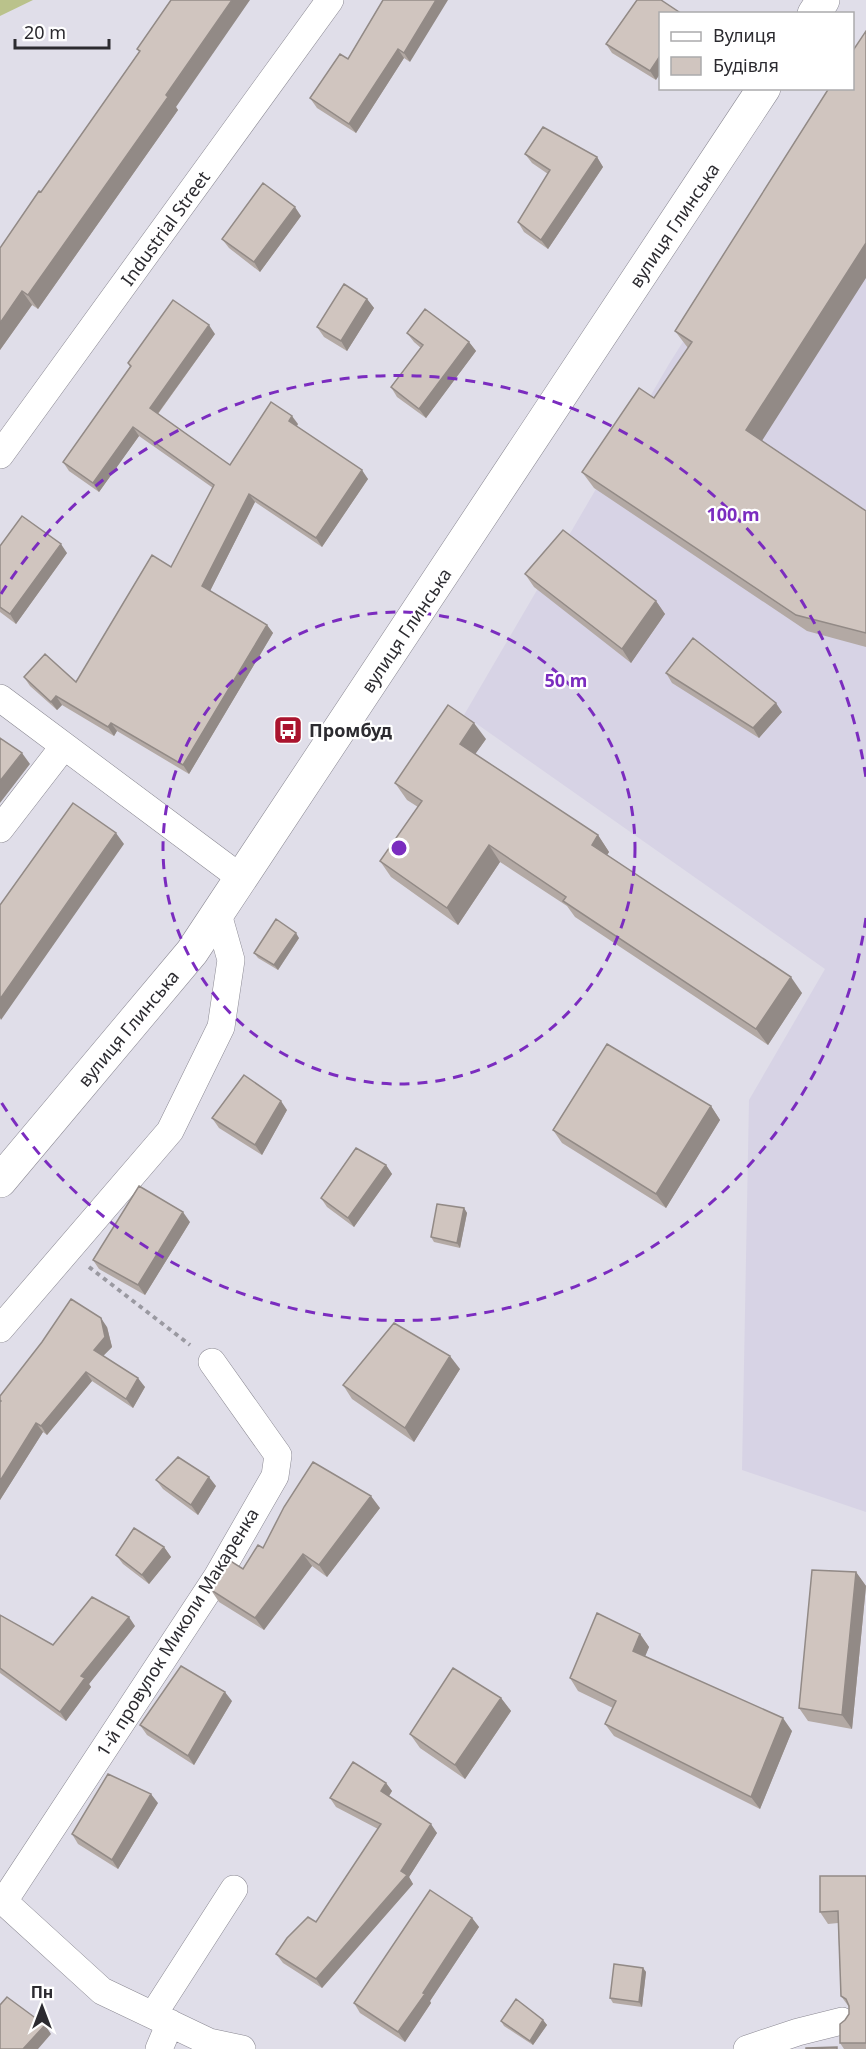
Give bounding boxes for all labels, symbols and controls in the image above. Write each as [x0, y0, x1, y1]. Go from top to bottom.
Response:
scale bar [15, 12, 110, 50]
legend [659, 12, 854, 90]
text: 20 m [24, 20, 66, 44]
text: Вулиця [713, 23, 776, 47]
text: Будівля [713, 53, 779, 77]
street label: вулиця Глинська [623, 158, 725, 292]
street label: Industrial Street [115, 165, 215, 290]
text: 100 m [706, 502, 760, 526]
street label: вулиця Глинська [355, 563, 457, 697]
text: 50 m [545, 668, 587, 692]
bus stop icon: Промбуд [272, 714, 304, 746]
place label: Промбуд [309, 718, 392, 742]
centre of rings [389, 838, 409, 858]
street label: вулиця Глинська [72, 965, 184, 1091]
street label: 1-й провулок Миколи Макаренка [90, 1503, 264, 1761]
north arrow [12, 1977, 72, 2037]
text: Пн [31, 1981, 53, 2003]

